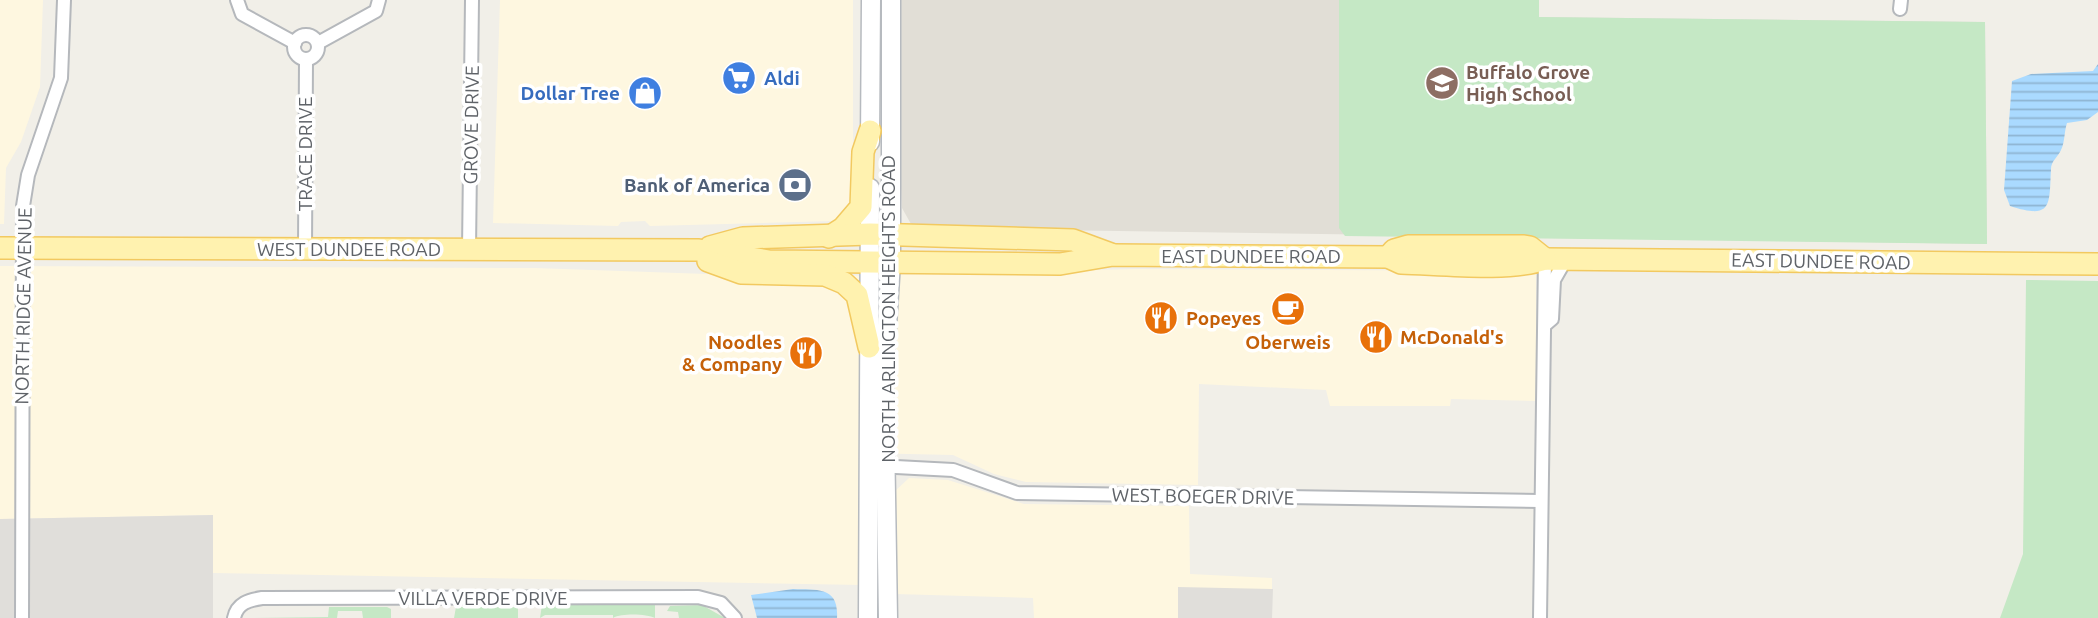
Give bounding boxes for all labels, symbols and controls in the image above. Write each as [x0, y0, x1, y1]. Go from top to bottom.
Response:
supermarket icon: Aldi [720, 59, 758, 97]
place label: Buffalo Grove High School [1466, 61, 1590, 105]
school or university icon: Buffalo Grove High School [1423, 64, 1461, 102]
street label: GROVE DRIVE [459, 65, 483, 185]
place label: Aldi [764, 67, 800, 89]
shop icon: Dollar Tree [626, 74, 664, 112]
place label: Dollar Tree [521, 82, 620, 104]
street label: TRACE DRIVE [294, 97, 316, 211]
street label: NORTH ARLINGTON HEIGHTS ROAD [877, 155, 899, 463]
bank icon: Bank of America [776, 166, 814, 204]
place label: Bank of America [624, 174, 770, 196]
street label: NORTH RIDGE AVENUE [10, 207, 36, 405]
street label: WEST DUNDEE ROAD [257, 238, 441, 260]
street label: EAST DUNDEE ROAD [1161, 245, 1341, 267]
street label: EAST DUNDEE ROAD [1731, 248, 1911, 274]
cafe icon: Oberweis [1269, 290, 1307, 328]
restaurant icon: Popeyes [1142, 299, 1180, 337]
place label: Popeyes [1186, 307, 1261, 329]
restaurant icon: McDonald's [1357, 318, 1395, 356]
place label: McDonald's [1400, 326, 1504, 348]
place label: Noodles & Company [682, 331, 782, 375]
place label: Oberweis [1245, 331, 1331, 353]
restaurant icon: Noodles & Company [787, 334, 825, 372]
street label: WEST BOEGER DRIVE [1112, 483, 1294, 509]
street label: VILLA VERDE DRIVE [398, 587, 568, 609]

